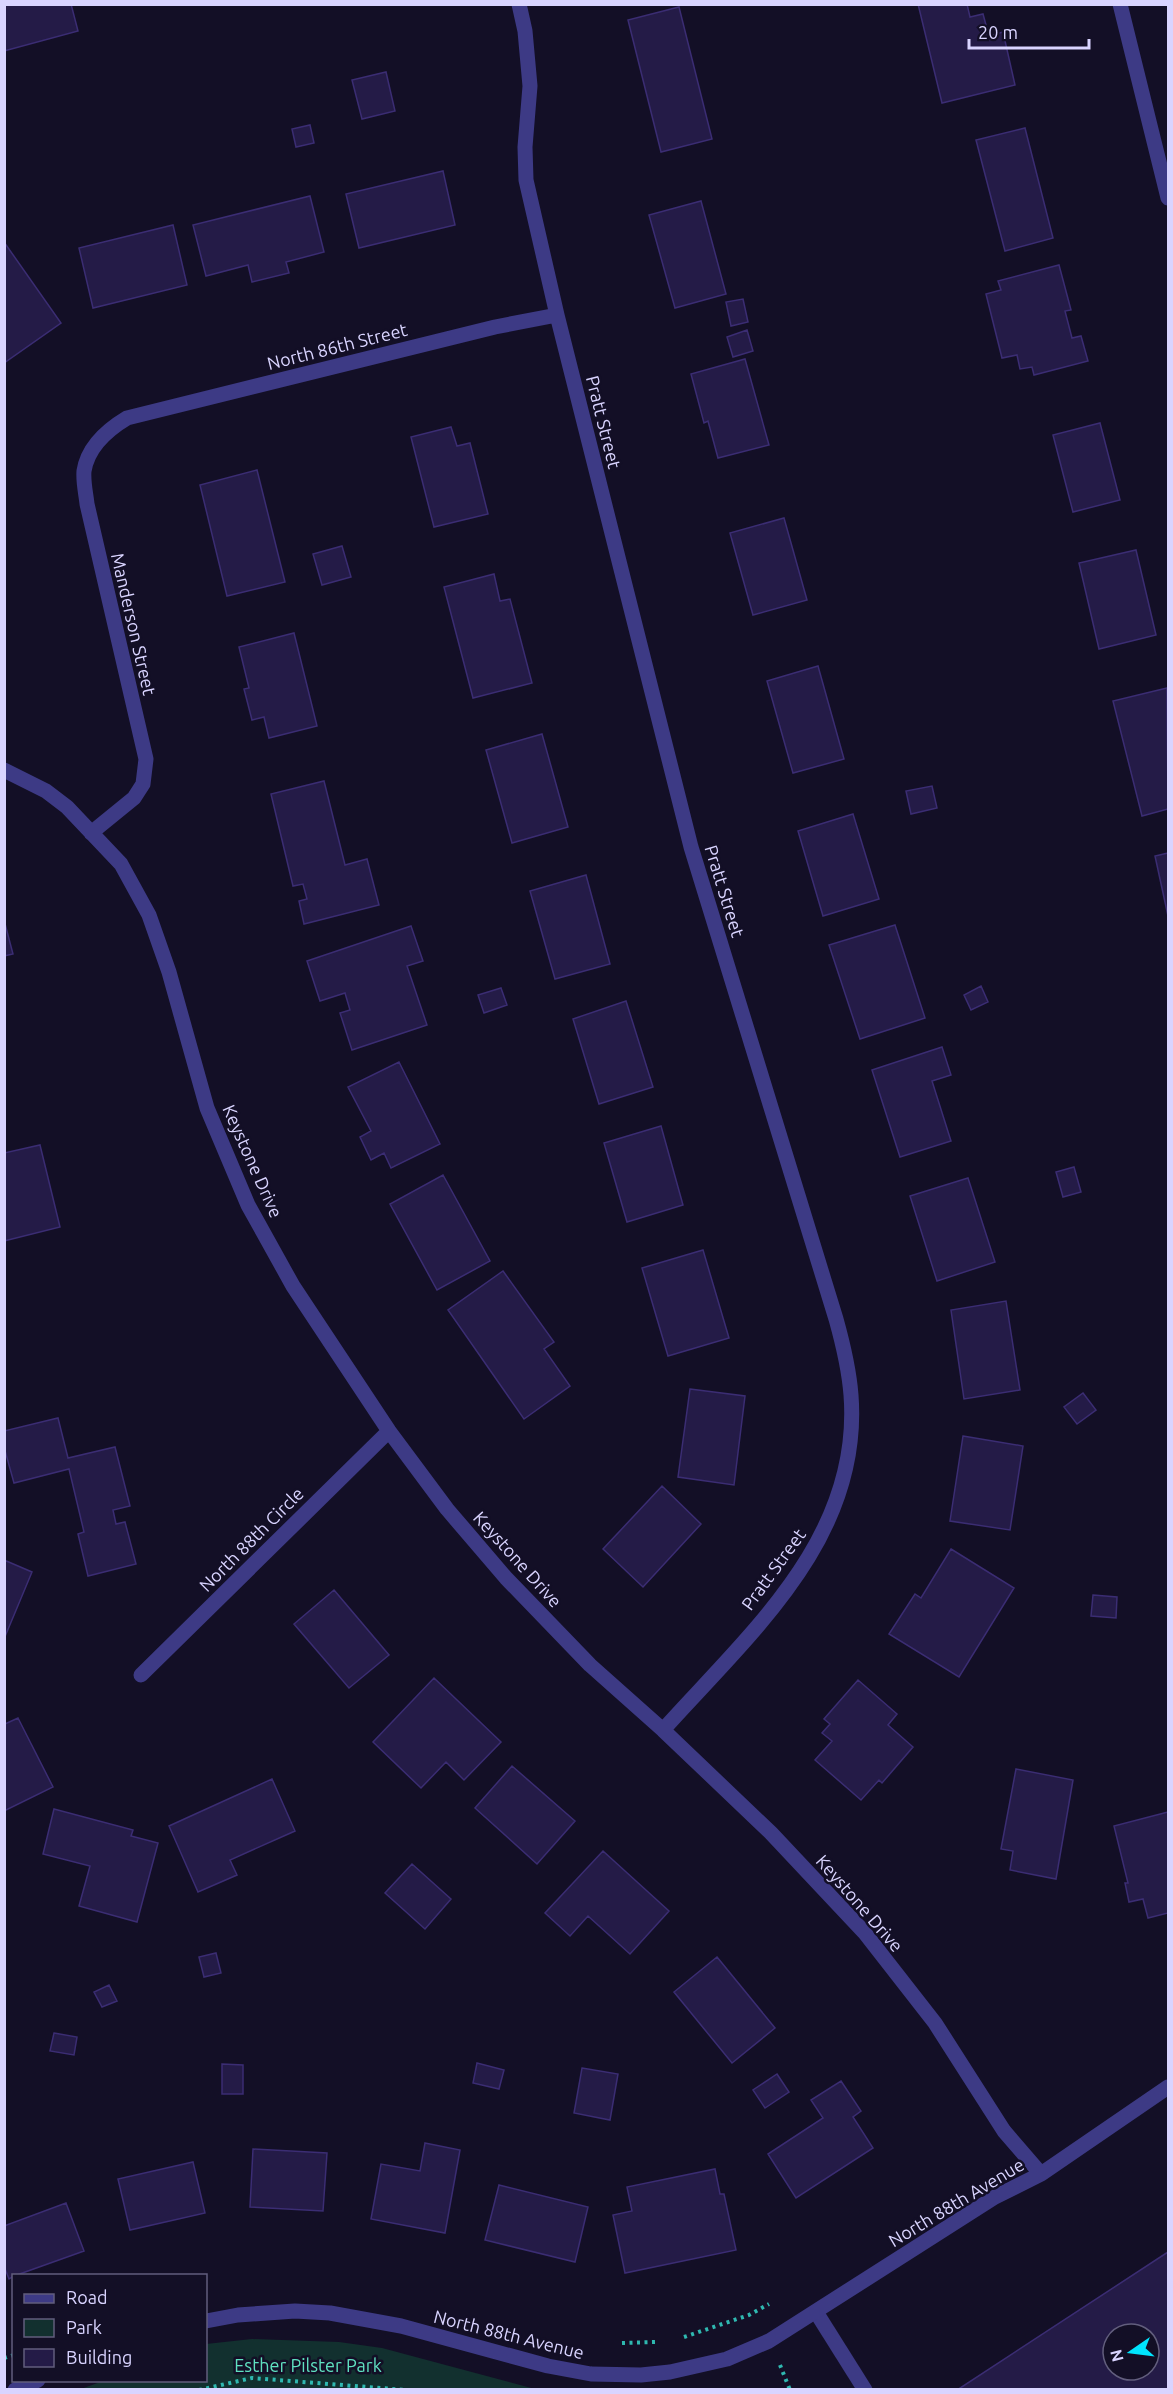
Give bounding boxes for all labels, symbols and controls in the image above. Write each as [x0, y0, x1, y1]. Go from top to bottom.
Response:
scale bar [969, 12, 1089, 50]
text: 20 m [978, 22, 1018, 42]
street label: North 86th Street [265, 319, 409, 373]
street label: Pratt Street [583, 373, 625, 471]
street label: Manderson Street [108, 551, 160, 697]
street label: Pratt Street [701, 842, 749, 940]
street label: Keystone Drive [219, 1101, 287, 1221]
street label: North 88th Circle [195, 1483, 307, 1595]
street label: Keystone Drive [470, 1507, 566, 1611]
street label: Pratt Street [737, 1525, 809, 1613]
street label: Keystone Drive [813, 1851, 907, 1955]
street label: North 88th Avenue [885, 2154, 1027, 2250]
legend [12, 2274, 207, 2382]
text: Road [66, 2287, 108, 2307]
street label: North 88th Avenue [432, 2306, 586, 2362]
text: Park [66, 2317, 102, 2337]
north arrow [1101, 2322, 1161, 2382]
text: Building [66, 2347, 132, 2367]
text: N [1106, 2348, 1127, 2364]
park label: Esther Pilster Park [234, 2355, 382, 2375]

